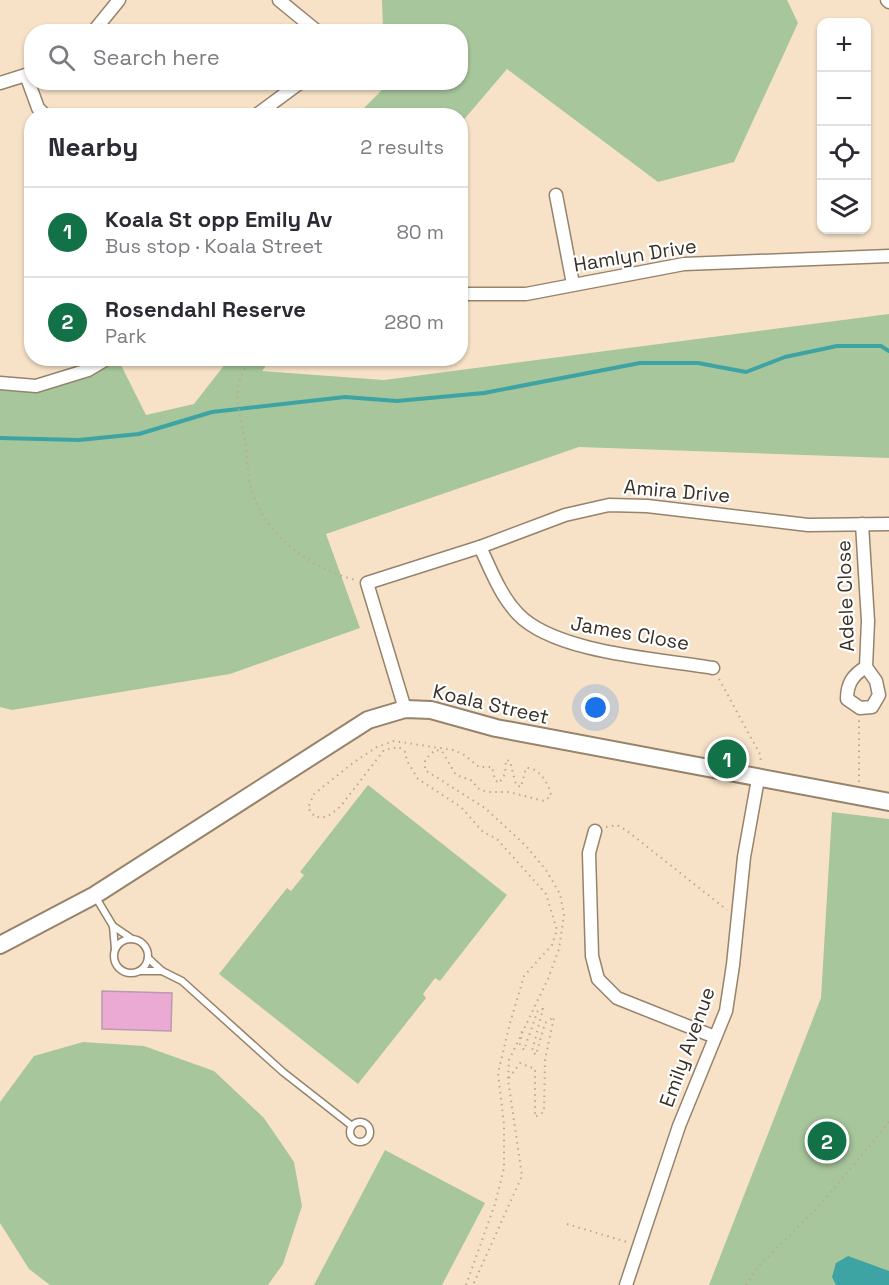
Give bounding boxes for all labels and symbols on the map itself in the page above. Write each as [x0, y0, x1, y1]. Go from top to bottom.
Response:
street label: Hamlyn Drive [572, 232, 698, 278]
street label: Amira Drive [623, 473, 731, 509]
street label: Adele Close [830, 540, 860, 652]
street label: James Close [569, 610, 691, 656]
street label: Koala Street [430, 678, 552, 730]
your location [581, 693, 610, 722]
pin: 1 [708, 736, 746, 782]
street label: Emily Avenue [653, 983, 721, 1111]
pin: 2 [808, 1118, 846, 1164]

